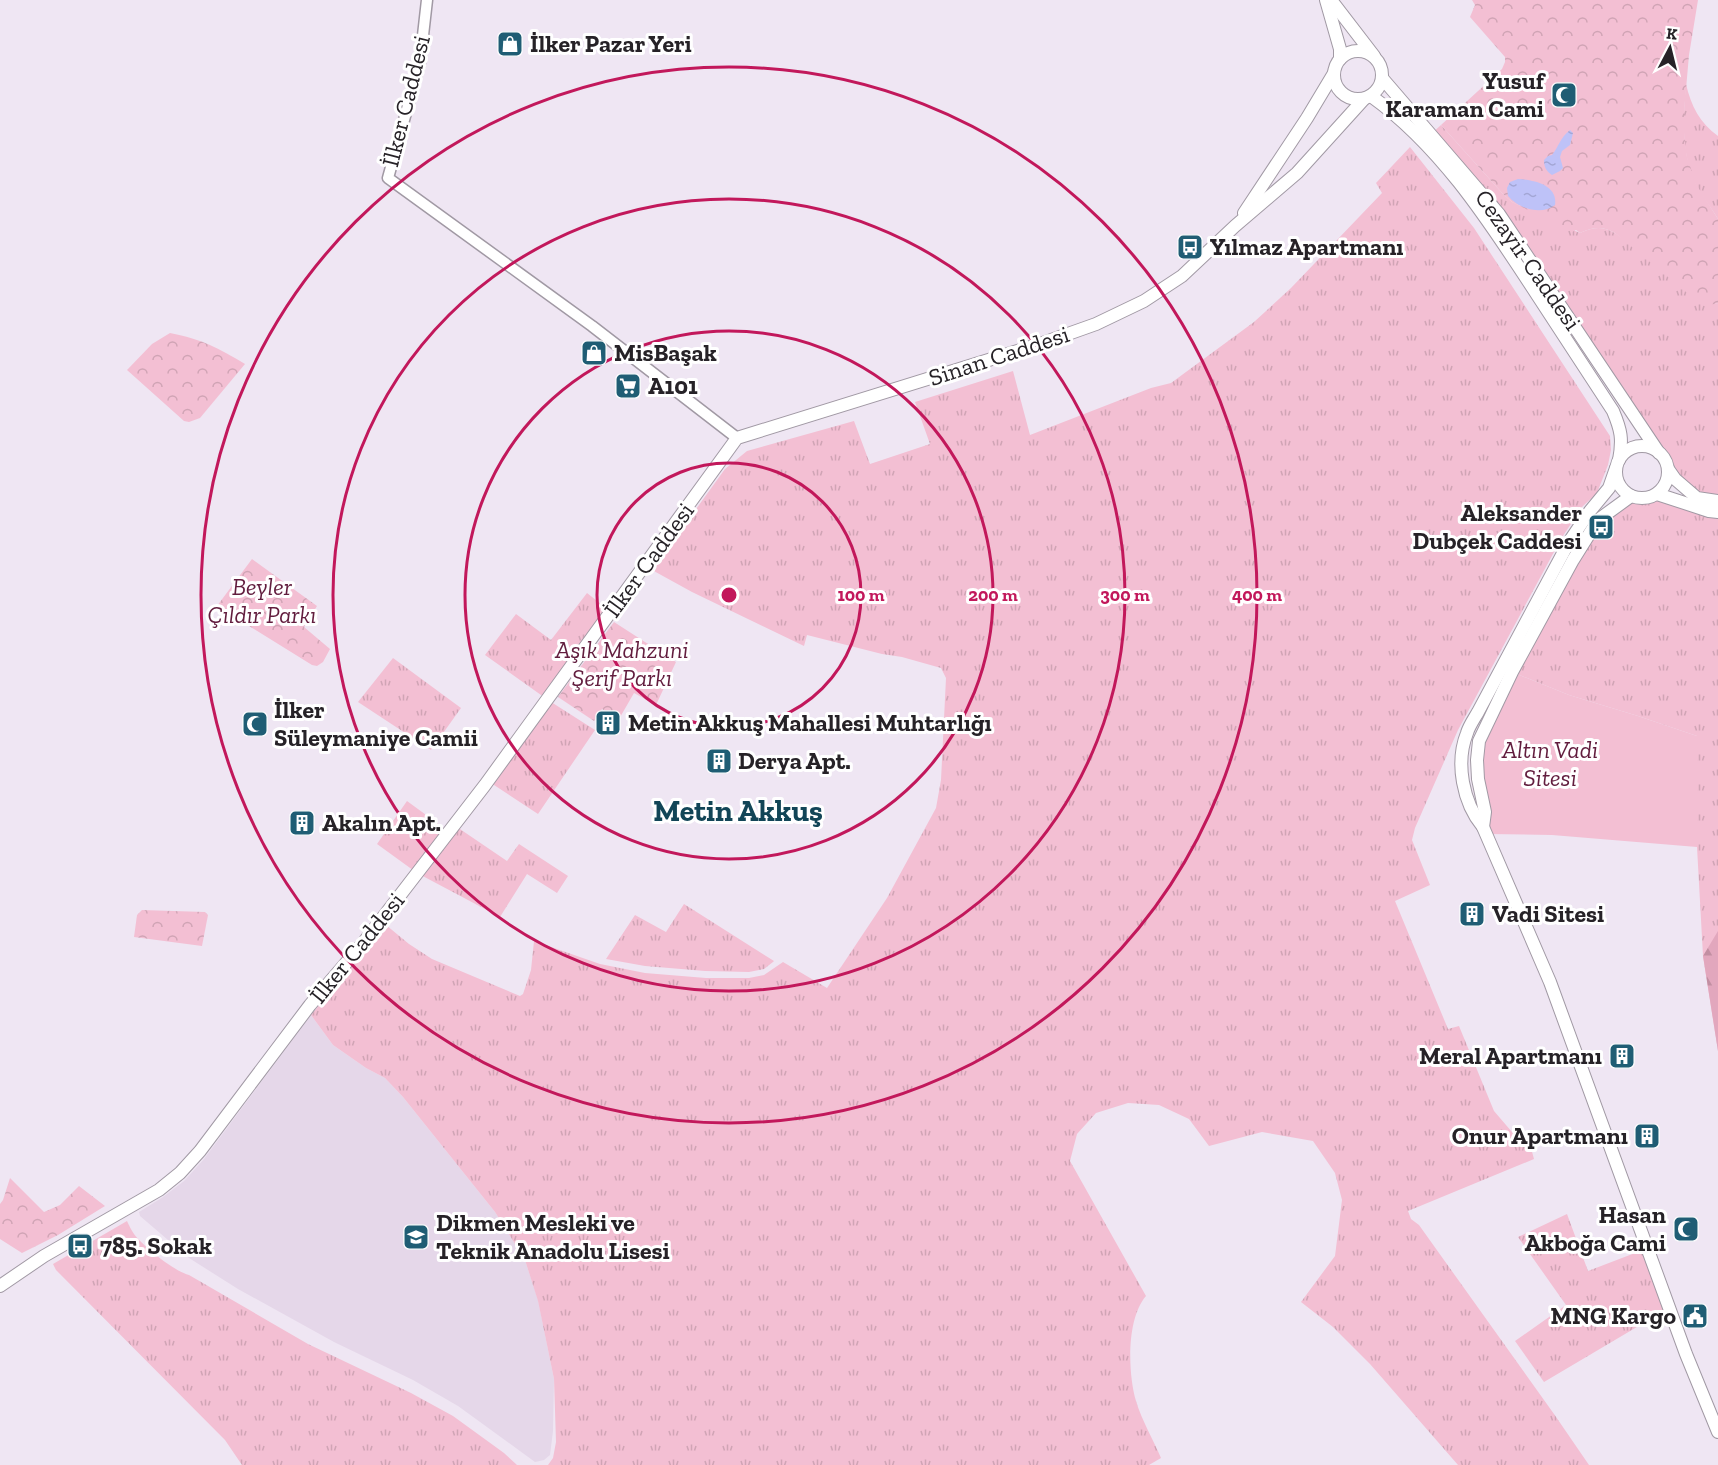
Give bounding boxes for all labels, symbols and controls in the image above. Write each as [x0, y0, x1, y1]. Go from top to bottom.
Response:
north arrow [1640, 18, 1700, 78]
text: K [1665, 24, 1678, 44]
shop icon: İlker Pazar Yeri [495, 29, 525, 59]
place label: İlker Pazar Yeri [530, 29, 692, 58]
street label: İlker Caddesi [375, 32, 436, 170]
place label: Yusuf Karaman Cami [1385, 66, 1547, 123]
mosque icon: Yusuf Karaman Cami [1549, 80, 1579, 110]
street label: Cezayir Caddesi [1469, 184, 1588, 336]
bus stop icon: Yılmaz Apartmanı [1175, 232, 1205, 262]
place label: Yılmaz Apartmanı [1210, 232, 1404, 261]
street label: Sinan Caddesi [925, 319, 1073, 392]
shop icon: MisBaşak [579, 338, 609, 368]
place label: MisBaşak [614, 338, 717, 367]
supermarket icon: A101 [613, 371, 643, 401]
place label: A101 [648, 371, 698, 400]
street label: İlker Caddesi [597, 497, 700, 623]
place label: Aleksander Dubçek Caddesi [1413, 498, 1582, 555]
bus stop icon: Aleksander Dubçek Caddesi [1586, 512, 1616, 542]
park label: Beyler Çıldır Parkı [208, 572, 316, 629]
text: 100 m [837, 584, 885, 606]
text: 200 m [968, 584, 1018, 606]
text: 300 m [1100, 584, 1150, 606]
text: 400 m [1232, 584, 1282, 606]
centre of rings [719, 585, 739, 605]
park label: Aşık Mahzuni Şerif Parkı [554, 635, 689, 692]
place label: İlker Süleymaniye Camii [274, 695, 478, 752]
building icon: Metin Akkuş Mahallesi Muhtarlığı [593, 708, 623, 738]
place label: Metin Akkuş Mahallesi Muhtarlığı [628, 708, 992, 737]
mosque icon: İlker Süleymaniye Camii [240, 709, 270, 739]
park label: Altın Vadi Sitesi [1501, 735, 1598, 792]
building icon: Derya Apt. [704, 746, 734, 776]
place label: Derya Apt. [738, 746, 851, 775]
district label: Metin Akkuş [653, 793, 823, 829]
building icon: Akalın Apt. [287, 808, 317, 838]
place label: Akalın Apt. [322, 808, 441, 837]
street label: İlker Caddesi [303, 886, 410, 1009]
building icon: Vadi Sitesi [1457, 899, 1487, 929]
place label: Vadi Sitesi [1492, 899, 1604, 928]
place label: Meral Apartmanı [1419, 1041, 1602, 1070]
building icon: Meral Apartmanı [1607, 1041, 1637, 1071]
place label: Onur Apartmanı [1452, 1121, 1628, 1150]
building icon: Onur Apartmanı [1632, 1121, 1662, 1151]
place label: Hasan Akboğa Cami [1524, 1200, 1666, 1257]
place label: Dikmen Mesleki ve Teknik Anadolu Lisesi [436, 1208, 670, 1265]
mosque icon: Hasan Akboğa Cami [1671, 1214, 1701, 1244]
school or university icon: Dikmen Mesleki ve Teknik Anadolu Lisesi [401, 1222, 431, 1252]
bus stop icon: 785. Sokak [65, 1231, 95, 1261]
place label: 785. Sokak [100, 1231, 212, 1260]
place label: MNG Kargo [1550, 1301, 1676, 1330]
public building icon: MNG Kargo [1680, 1301, 1710, 1331]

